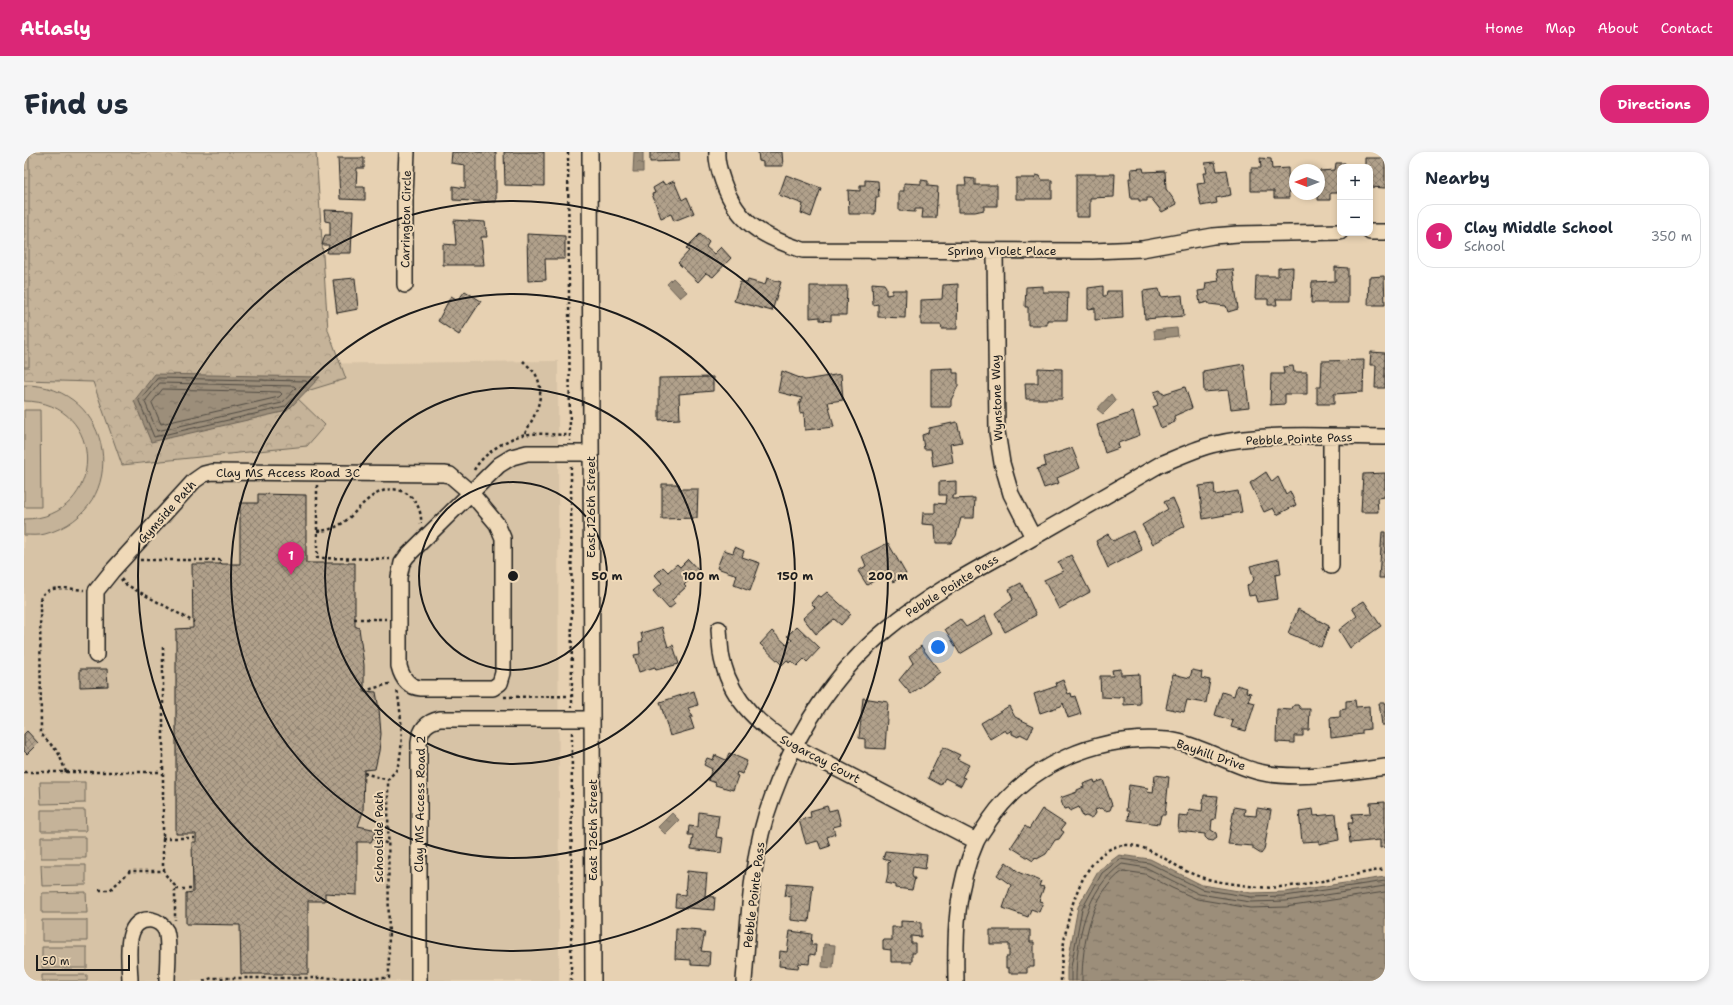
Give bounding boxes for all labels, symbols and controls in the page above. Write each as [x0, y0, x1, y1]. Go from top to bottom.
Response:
text: Atlasly [20, 16, 91, 41]
text: Home [1485, 19, 1524, 37]
text: Map [1546, 19, 1576, 37]
text: About [1598, 19, 1639, 37]
text: Contact [1661, 19, 1713, 37]
text: Find us [24, 85, 129, 123]
button: Directions [1600, 85, 1709, 123]
north arrow [1289, 164, 1325, 200]
map controls [1337, 164, 1373, 236]
button: + [1337, 164, 1373, 200]
text: Nearby [1425, 167, 1490, 189]
street label: Carrington Circle [397, 170, 415, 268]
button: − [1337, 200, 1373, 236]
text: Clay Middle School [1464, 218, 1613, 238]
text: 1 [1436, 228, 1442, 245]
text: 350 m [1651, 228, 1692, 245]
text: School [1464, 238, 1505, 255]
street label: Spring Violet Place [948, 243, 1057, 259]
street label: Wynstone Way [987, 354, 1007, 442]
street label: Pebble Pointe Pass [1245, 429, 1353, 449]
street label: East 126th Street [583, 456, 599, 558]
street label: Clay MS Access Road 3C [216, 465, 360, 481]
street label: Gymside Path [134, 477, 200, 547]
pin: 1 [278, 542, 304, 575]
street label: Pebble Pointe Pass [902, 551, 1002, 621]
text: 50 m [592, 568, 623, 584]
text: 100 m [683, 568, 720, 584]
text: 150 m [777, 568, 813, 584]
text: 200 m [868, 568, 908, 584]
centre of rings [506, 569, 520, 583]
your location [928, 637, 948, 657]
street label: Sugarcay Court [777, 731, 863, 787]
street label: Clay MS Access Road 2 [411, 735, 429, 873]
street label: Bayhill Drive [1174, 736, 1248, 774]
street label: East 126th Street [585, 779, 601, 881]
street label: Schoolside Path [371, 791, 387, 883]
street label: Pebble Pointe Pass [740, 841, 768, 949]
scale bar [36, 953, 130, 972]
text: 50 m [42, 954, 70, 969]

